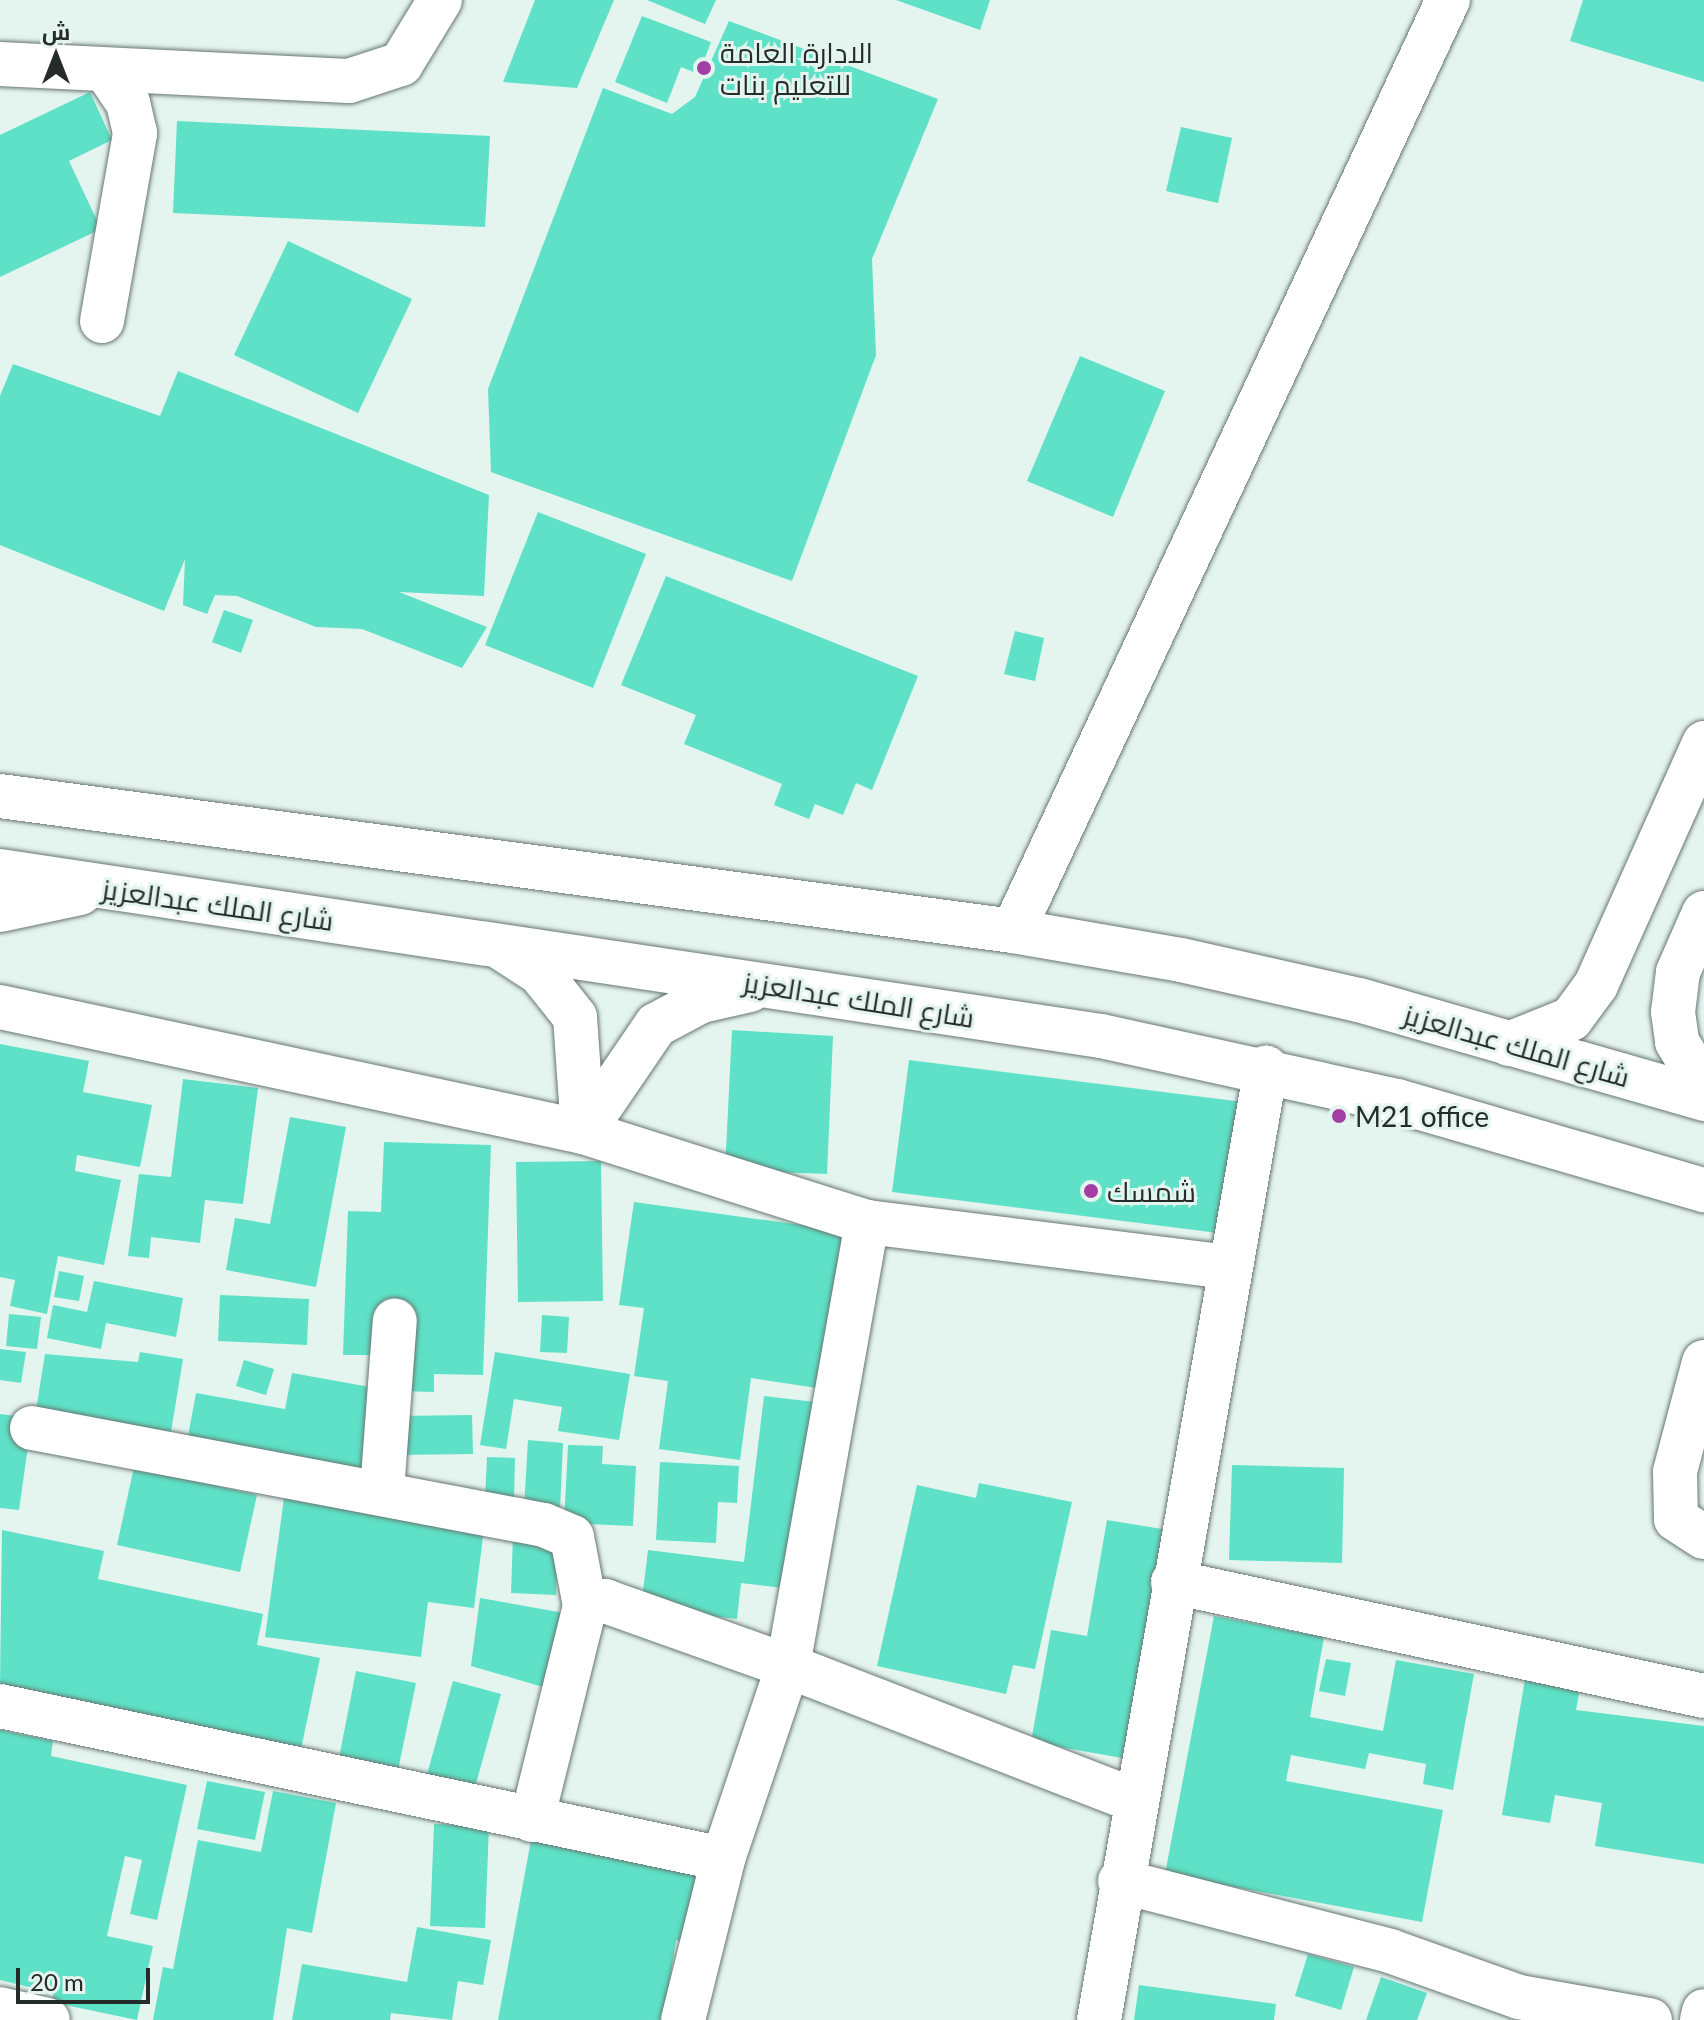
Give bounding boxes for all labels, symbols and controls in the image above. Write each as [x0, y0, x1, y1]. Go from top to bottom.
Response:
north arrow [16, 16, 96, 96]
text: ش [42, 18, 70, 45]
place label: الادارة العامة للتعليم بنات [720, 35, 873, 101]
marker: الادارة العامة للتعليم بنات [695, 59, 713, 77]
street label: شارع الملك عبدالعزيز [100, 871, 336, 937]
street label: شارع الملك عبدالعزيز [741, 964, 977, 1034]
street label: شارع الملك عبدالعزيز [1400, 997, 1634, 1093]
place label: M21 office [1355, 1099, 1489, 1133]
marker: M21 office [1330, 1107, 1348, 1125]
place label: شمسك [1107, 1174, 1196, 1208]
marker: شمسك [1082, 1182, 1100, 1200]
scale bar [20, 1952, 154, 2002]
text: 20 m [30, 1967, 84, 1996]

